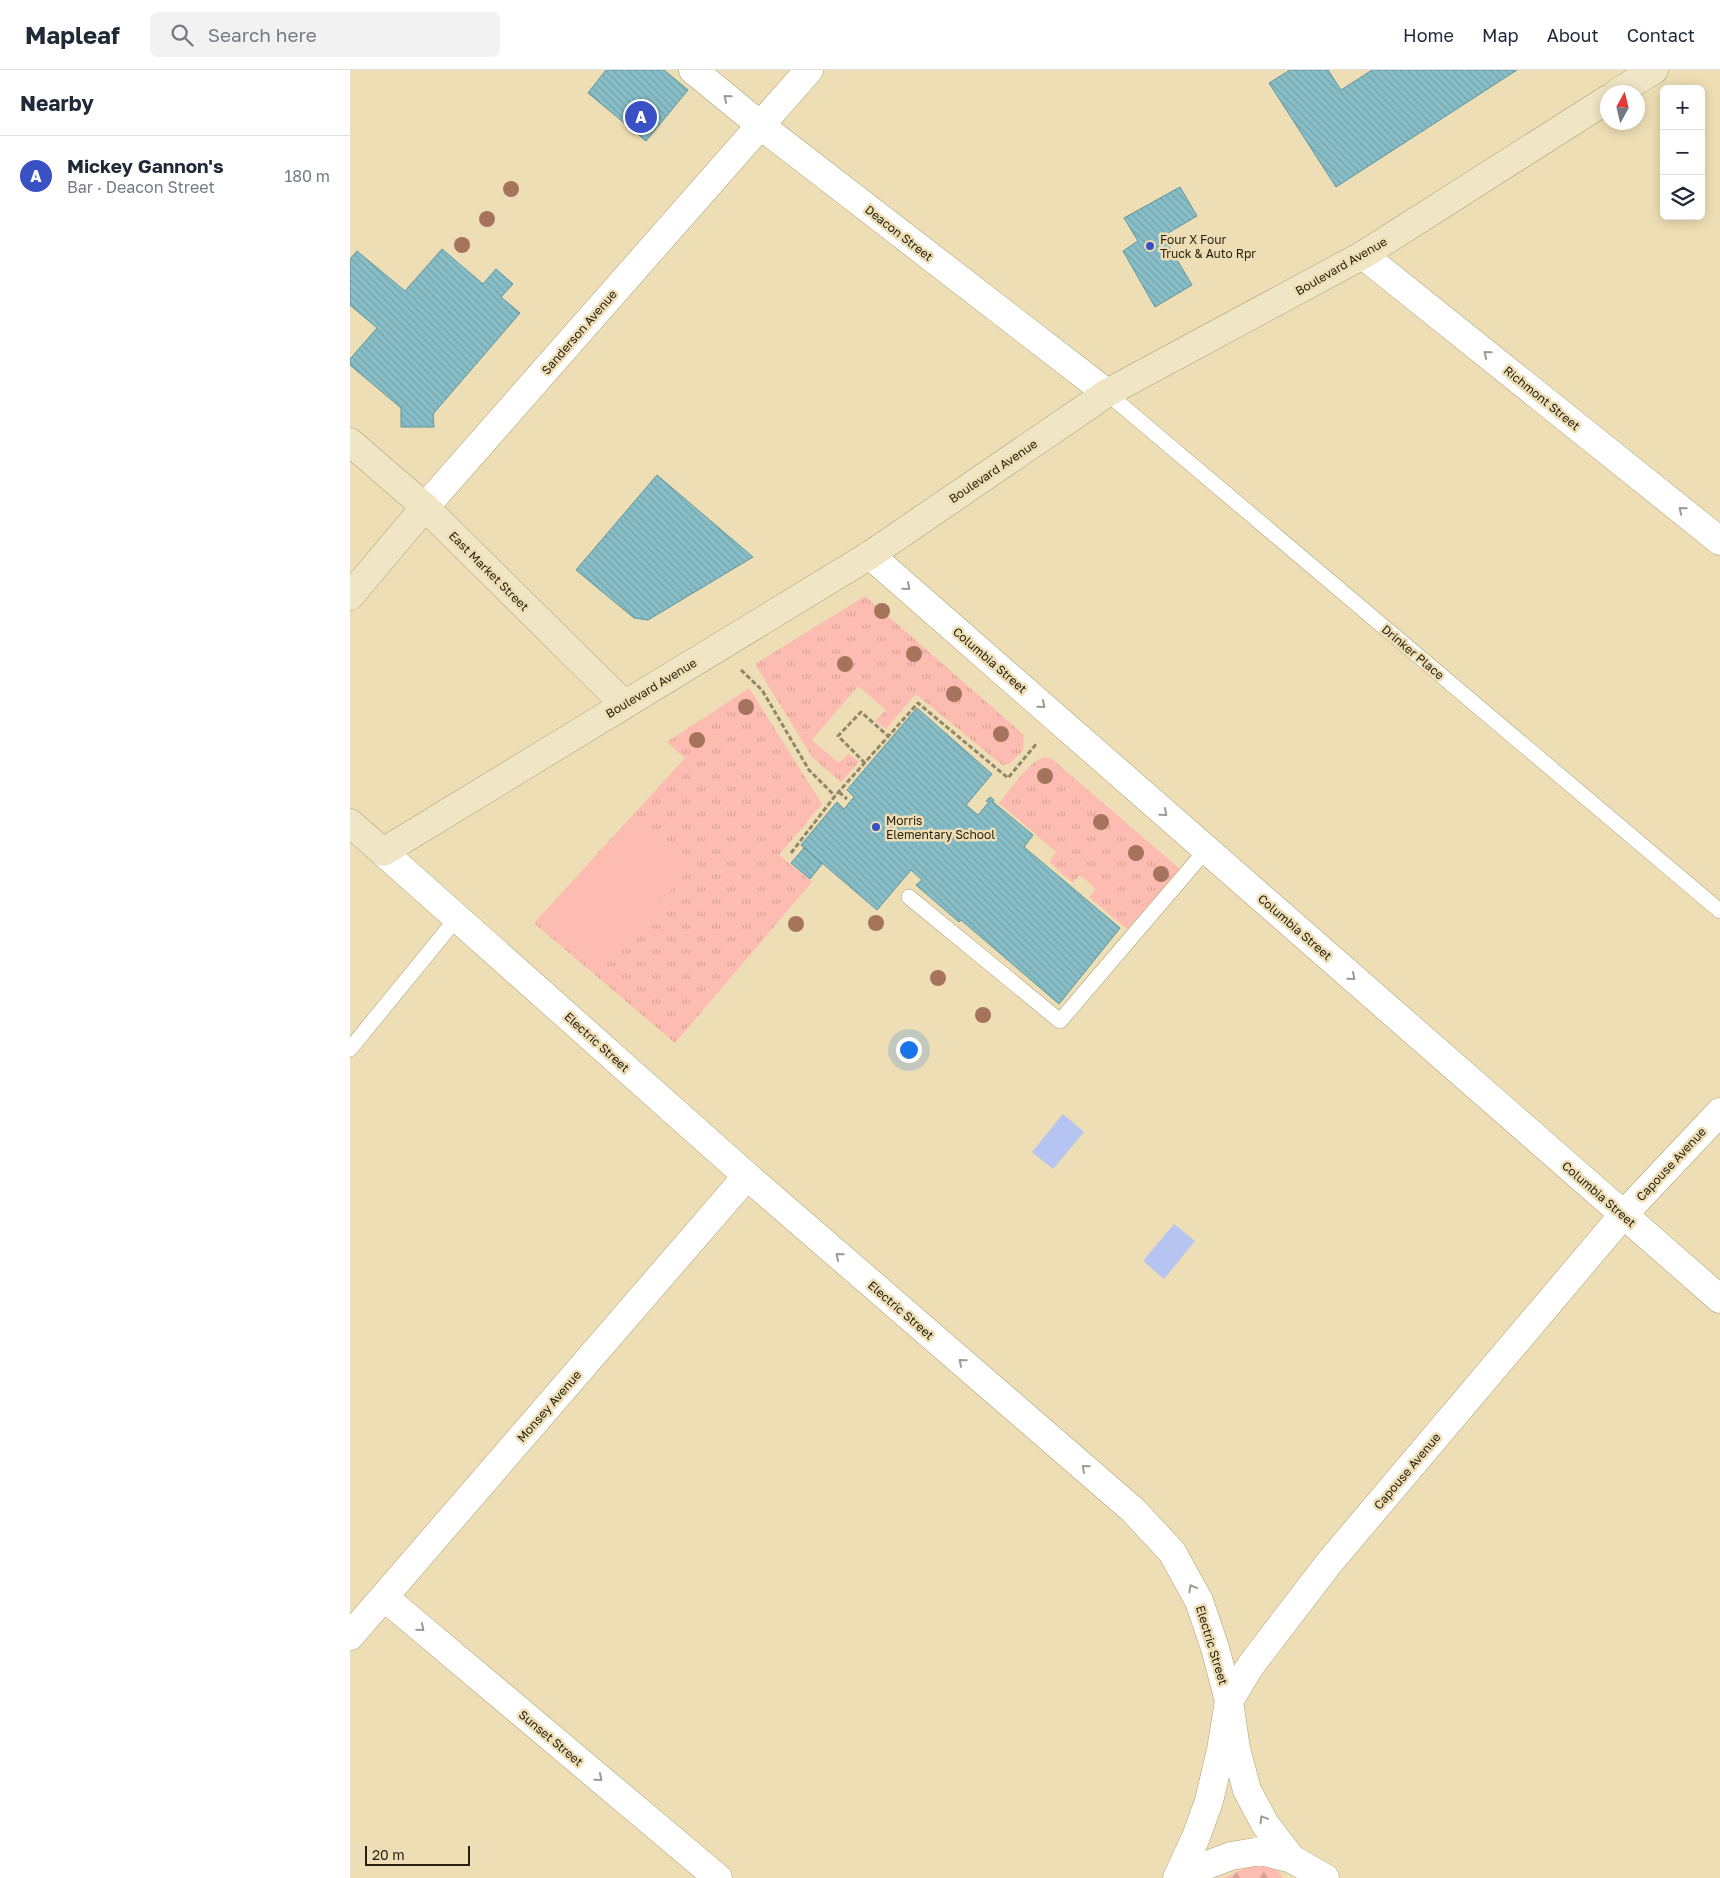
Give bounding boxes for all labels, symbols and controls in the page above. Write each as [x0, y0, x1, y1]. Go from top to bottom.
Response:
search box [150, 12, 500, 57]
text: Mapleaf [25, 20, 120, 49]
icon: search [168, 21, 196, 49]
text: Search here [208, 23, 317, 46]
text: Home [1403, 24, 1454, 46]
text: Map [1482, 24, 1519, 46]
text: About [1547, 24, 1599, 46]
text: Contact [1627, 24, 1695, 46]
north arrow [1600, 85, 1645, 130]
map controls [1660, 85, 1705, 220]
button: + [1660, 85, 1705, 130]
text: Nearby [20, 90, 94, 116]
one-way arrow [724, 95, 733, 103]
pin: A [625, 98, 657, 136]
button: − [1660, 130, 1705, 175]
text: Mickey Gannon's [67, 154, 224, 177]
text: A [30, 166, 42, 186]
text: 180 m [284, 166, 330, 186]
button: layers [1660, 175, 1705, 220]
text: Bar · Deacon Street [67, 177, 215, 197]
street label: Deacon Street [862, 202, 936, 264]
place label: Four X Four Truck & Auto Rpr [1160, 232, 1256, 261]
street label: Boulevard Avenue [1292, 234, 1390, 298]
marker: Four X Four Truck & Auto Rpr [1144, 240, 1156, 252]
street label: Sanderson Avenue [538, 287, 620, 377]
one-way arrow [1484, 351, 1493, 359]
street label: Richmont Street [1501, 363, 1583, 433]
street label: Boulevard Avenue [946, 436, 1040, 506]
one-way arrow [1679, 508, 1688, 516]
street label: East Market Street [446, 528, 532, 614]
one-way arrow [901, 581, 910, 590]
street label: Drinker Place [1379, 622, 1447, 682]
street label: Columbia Street [950, 624, 1030, 696]
street label: Boulevard Avenue [603, 655, 699, 721]
one-way arrow [1036, 700, 1045, 708]
one-way arrow [1159, 807, 1168, 816]
place label: Morris Elementary School [886, 813, 995, 842]
marker: Morris Elementary School [870, 821, 882, 833]
street label: Columbia Street [1255, 891, 1335, 963]
one-way arrow [1347, 972, 1356, 981]
street label: Electric Street [561, 1009, 633, 1075]
your location [896, 1037, 922, 1063]
street label: Capouse Avenue [1633, 1124, 1709, 1204]
street label: Columbia Street [1559, 1158, 1639, 1230]
one-way arrow [836, 1253, 845, 1261]
street label: Electric Street [865, 1277, 937, 1343]
one-way arrow [958, 1359, 967, 1368]
street label: Monsey Avenue [514, 1367, 584, 1445]
street label: Capouse Avenue [1371, 1430, 1443, 1512]
one-way arrow [1081, 1465, 1090, 1474]
one-way arrow [1188, 1585, 1198, 1594]
street label: Electric Street [1193, 1603, 1231, 1687]
one-way arrow [415, 1623, 424, 1631]
street label: Sunset Street [516, 1707, 586, 1769]
one-way arrow [593, 1772, 602, 1781]
one-way arrow [1260, 1816, 1270, 1825]
scale bar [365, 1843, 470, 1866]
text: 20 m [372, 1846, 405, 1863]

